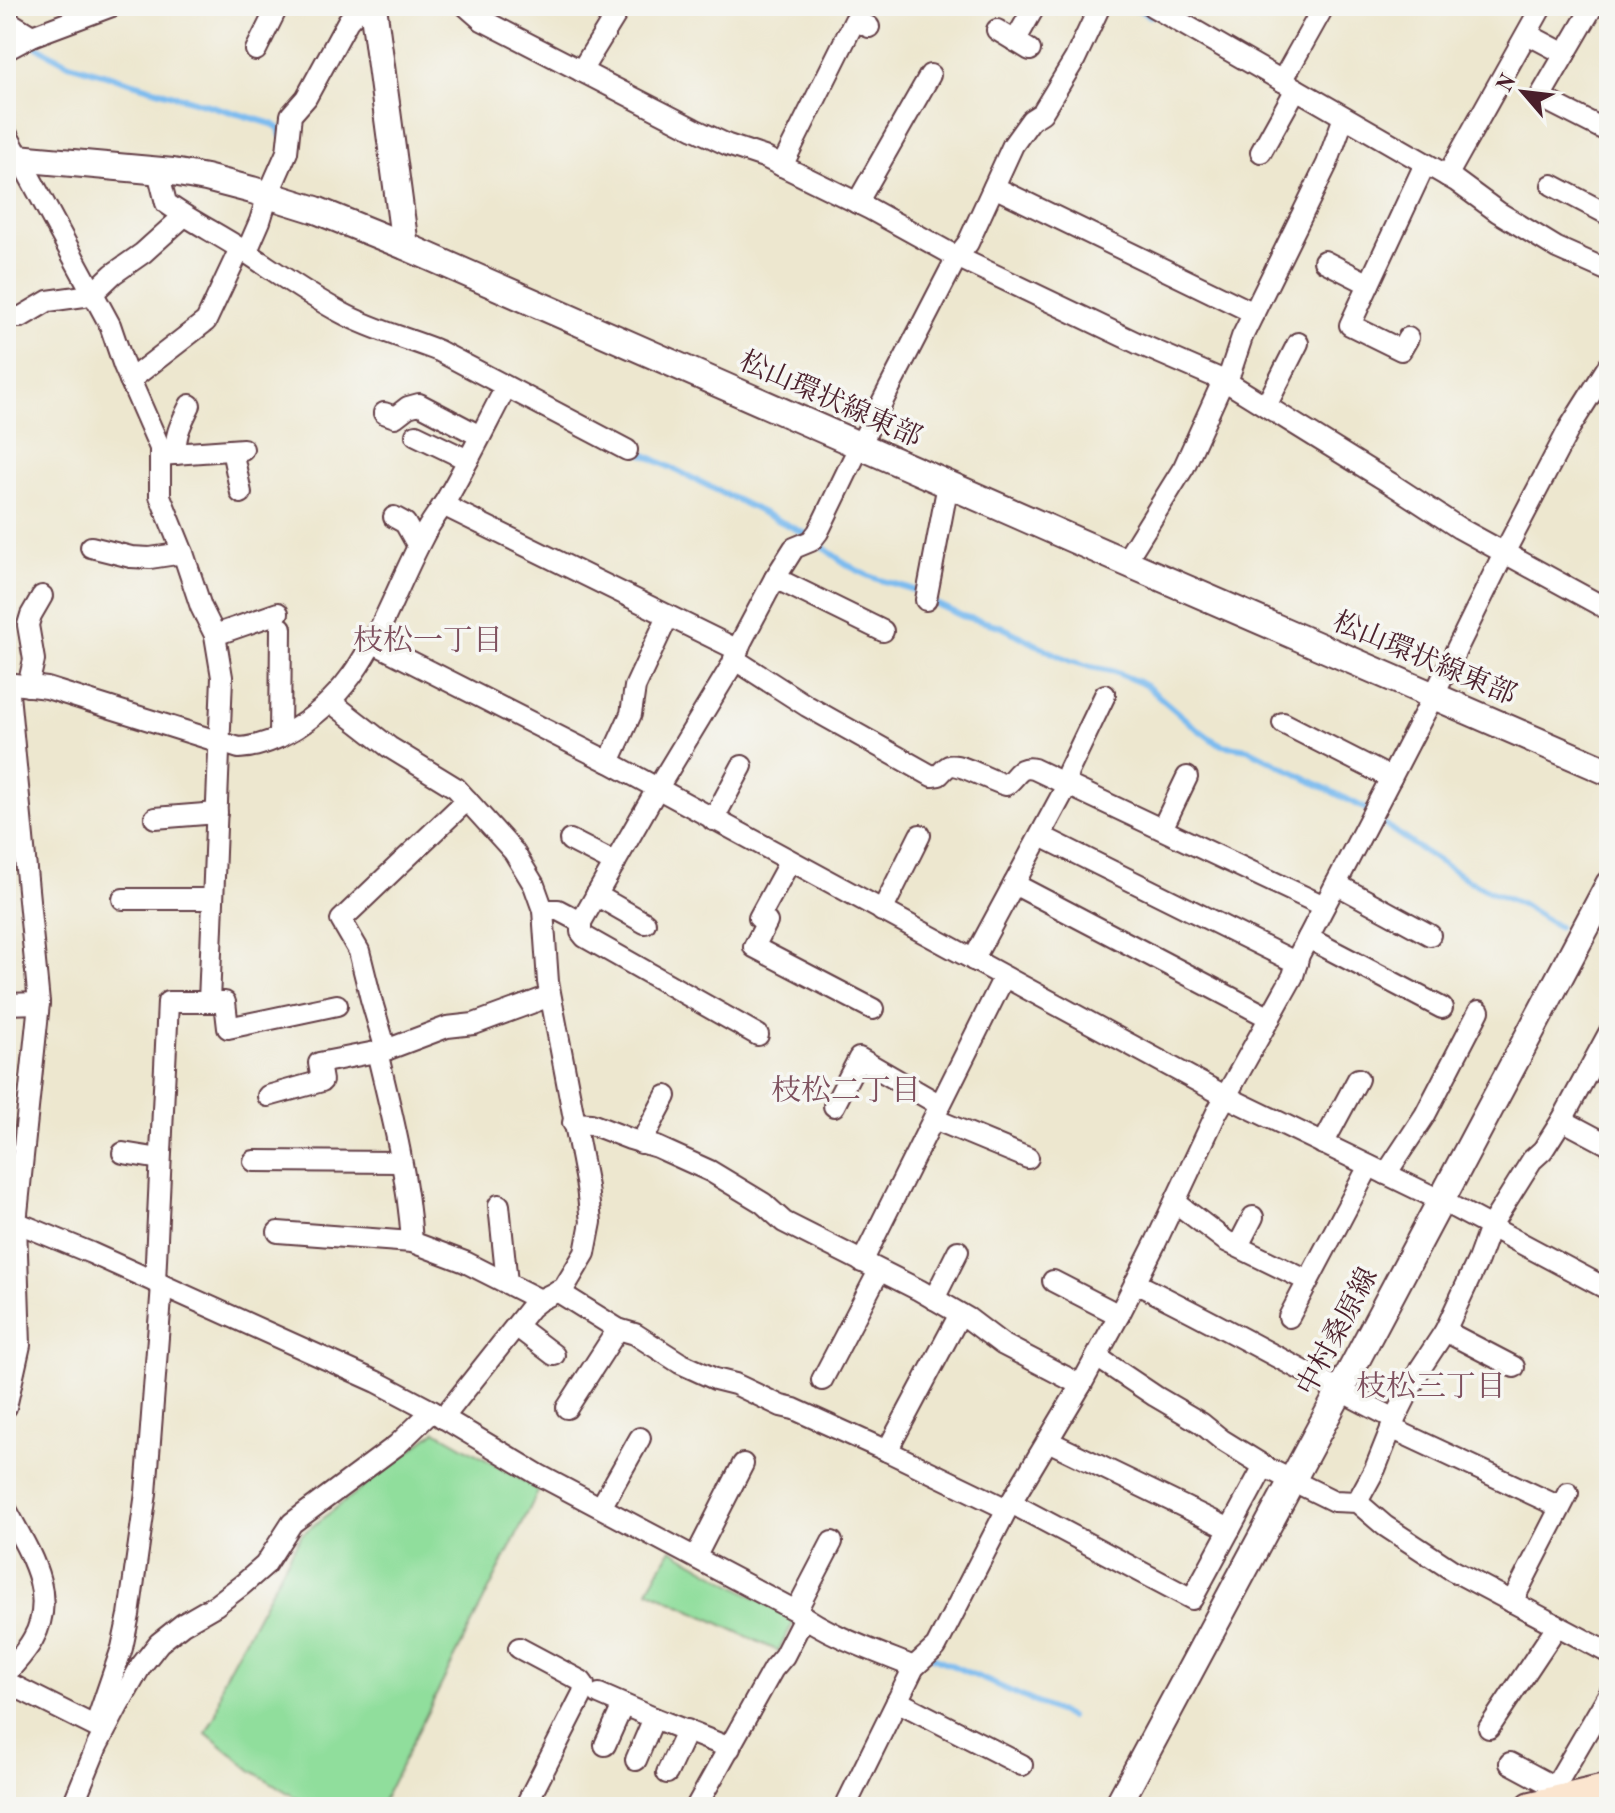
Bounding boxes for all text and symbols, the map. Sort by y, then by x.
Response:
north arrow [1483,52,1563,132]
text: N [1493,71,1521,96]
street label: 松山環状線東部 [735,345,926,453]
street label: 松山環状線東部 [1328,606,1521,711]
district label: 枝松一丁目 [353,625,503,657]
district label: 枝松二丁目 [771,1075,921,1107]
street label: 中村桑原線 [1291,1263,1384,1401]
district label: 枝松三丁目 [1356,1371,1506,1403]

